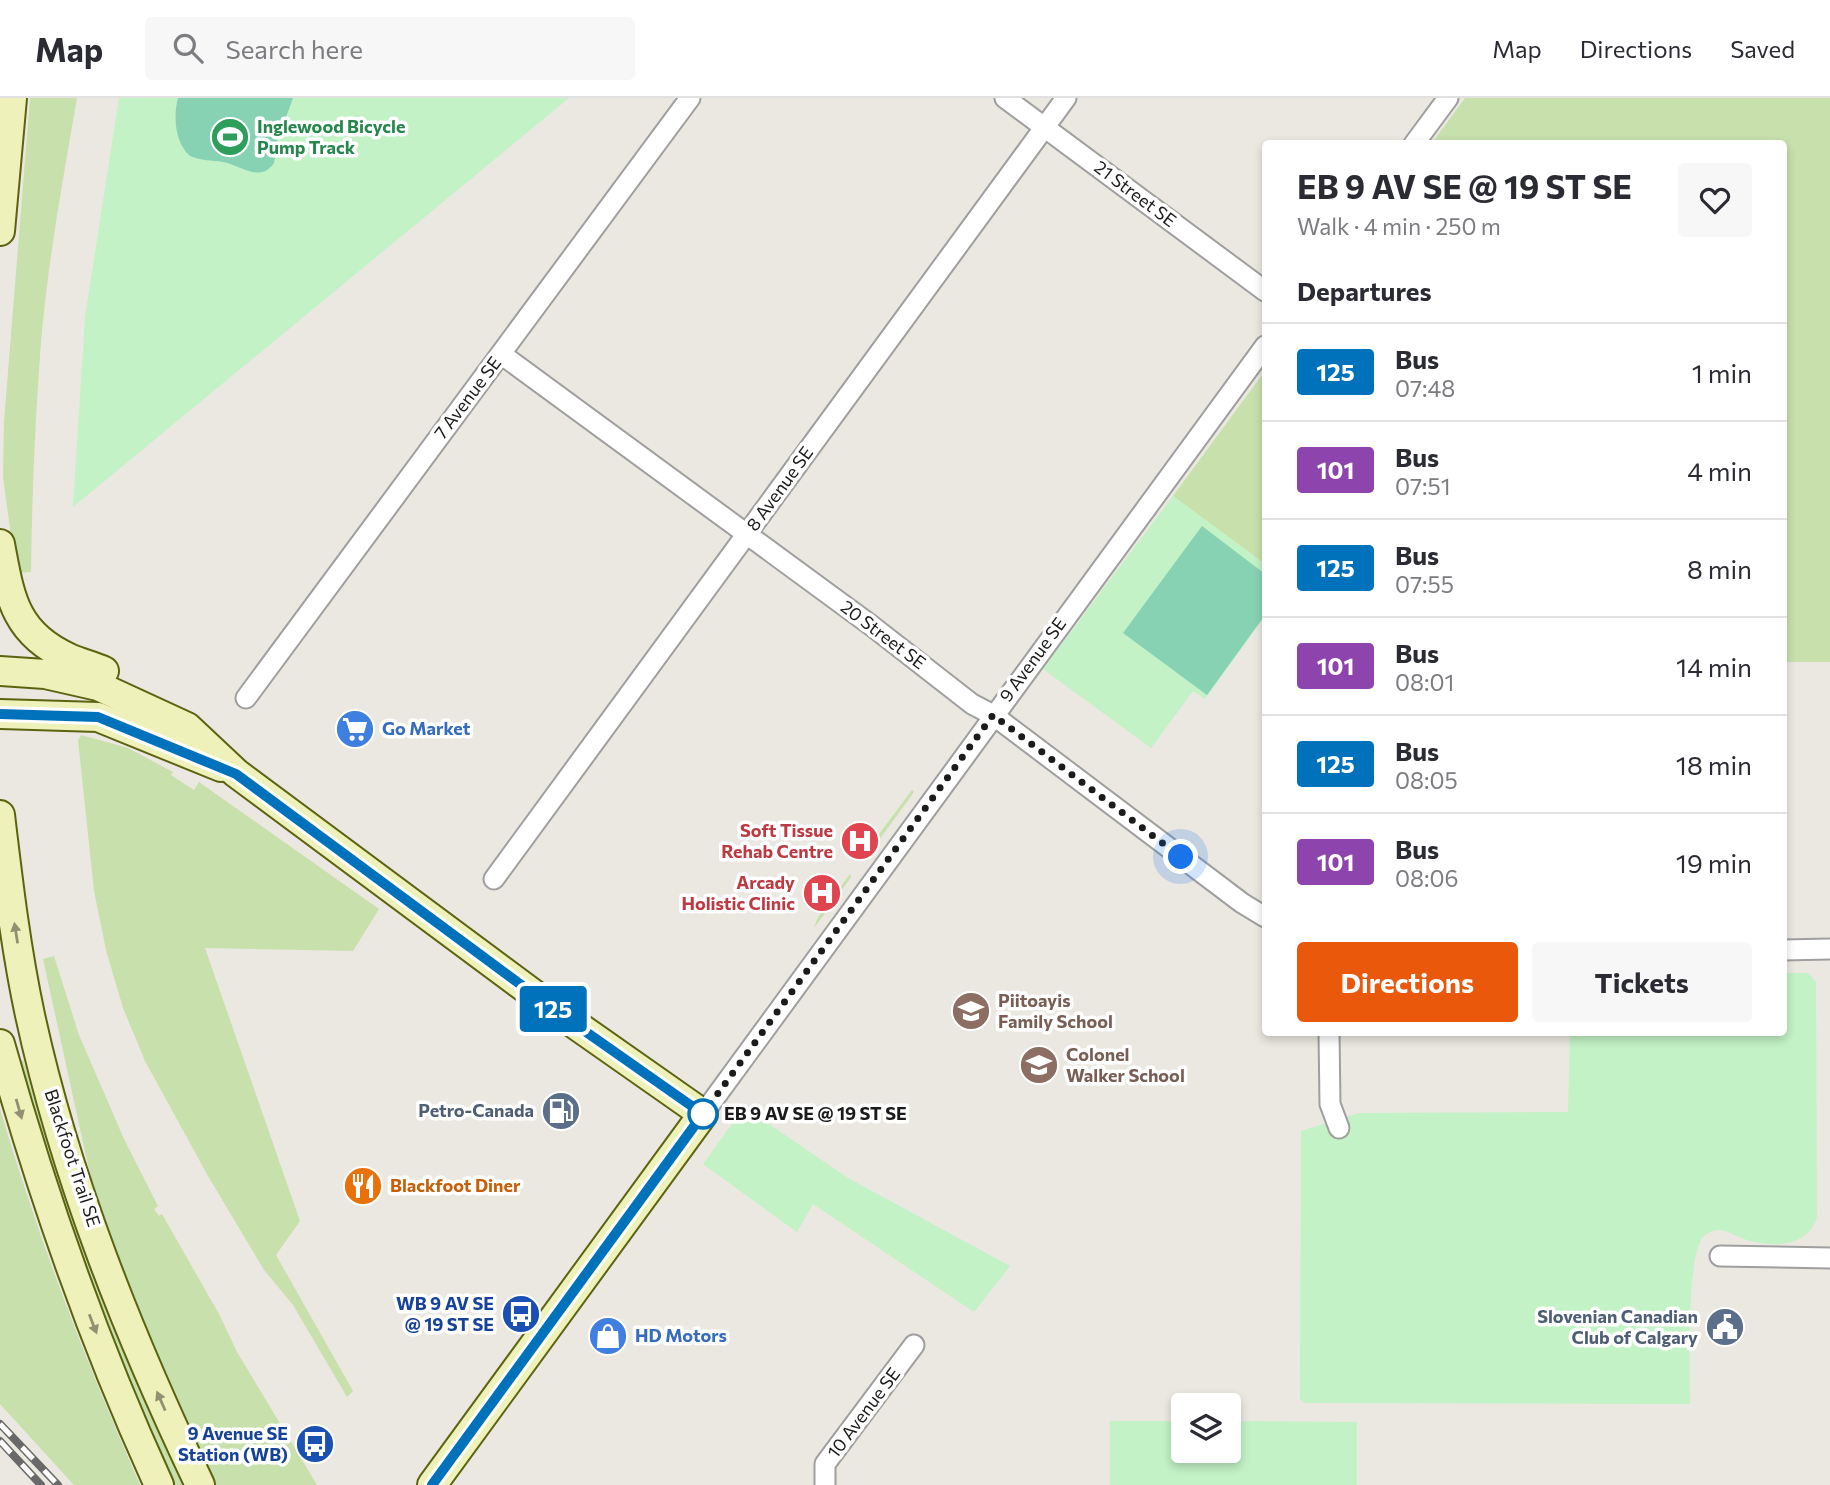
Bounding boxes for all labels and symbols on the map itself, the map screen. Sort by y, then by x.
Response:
place label: Inglewood Bicycle Pump Track [257,115,405,158]
sports icon: Inglewood Bicycle Pump Track [209,116,251,158]
street label: 21 Street SE [1090,155,1181,231]
street label: 7 Avenue SE [429,352,505,443]
street label: 8 Avenue SE [741,442,817,535]
street label: 20 Street SE [837,595,930,673]
street label: 9 Avenue SE [994,613,1070,706]
supermarket icon: Go Market [334,708,376,750]
place label: Go Market [382,717,471,739]
place label: Soft Tissue Rehab Centre [721,819,833,862]
hospital icon: Soft Tissue Rehab Centre [839,820,881,862]
your location [1163,839,1198,874]
place label: Arcady Holistic Clinic [681,871,795,914]
hospital icon: Arcady Holistic Clinic [801,872,843,914]
one-way arrow [10,922,21,944]
line badge: 125 [513,986,593,1032]
place label: Piitoayis Family School [998,989,1113,1032]
school or university icon: Piitoayis Family School [950,990,992,1032]
place label: Colonel Walker School [1066,1043,1185,1086]
school or university icon: Colonel Walker School [1018,1044,1060,1086]
street label: Blackfoot Trail SE [40,1086,106,1229]
fuel station icon: Petro-Canada [540,1090,582,1132]
one-way arrow [15,1099,25,1120]
place label: Petro-Canada [418,1099,534,1121]
marker: EB 9 AV SE @ 19 ST SE [688,1099,718,1129]
place label: EB 9 AV SE @ 19 ST SE [724,1102,907,1124]
restaurant icon: Blackfoot Diner [342,1165,384,1207]
place label: Blackfoot Diner [390,1174,521,1196]
place label: WB 9 AV SE @ 19 ST SE [396,1292,494,1335]
bus stop icon: WB 9 AV SE @ 19 ST SE [500,1293,542,1335]
place label: Slovenian Canadian Club of Calgary [1537,1305,1698,1348]
public building icon: Slovenian Canadian Club of Calgary [1704,1306,1746,1348]
one-way arrow [88,1314,99,1335]
shop icon: HD Motors [587,1315,629,1357]
place label: HD Motors [635,1324,727,1346]
street label: 10 Avenue SE [822,1363,904,1462]
one-way arrow [155,1391,167,1411]
place label: 9 Avenue SE Station (WB) [178,1422,288,1465]
bus stop icon: 9 Avenue SE Station (WB) [294,1423,336,1465]

